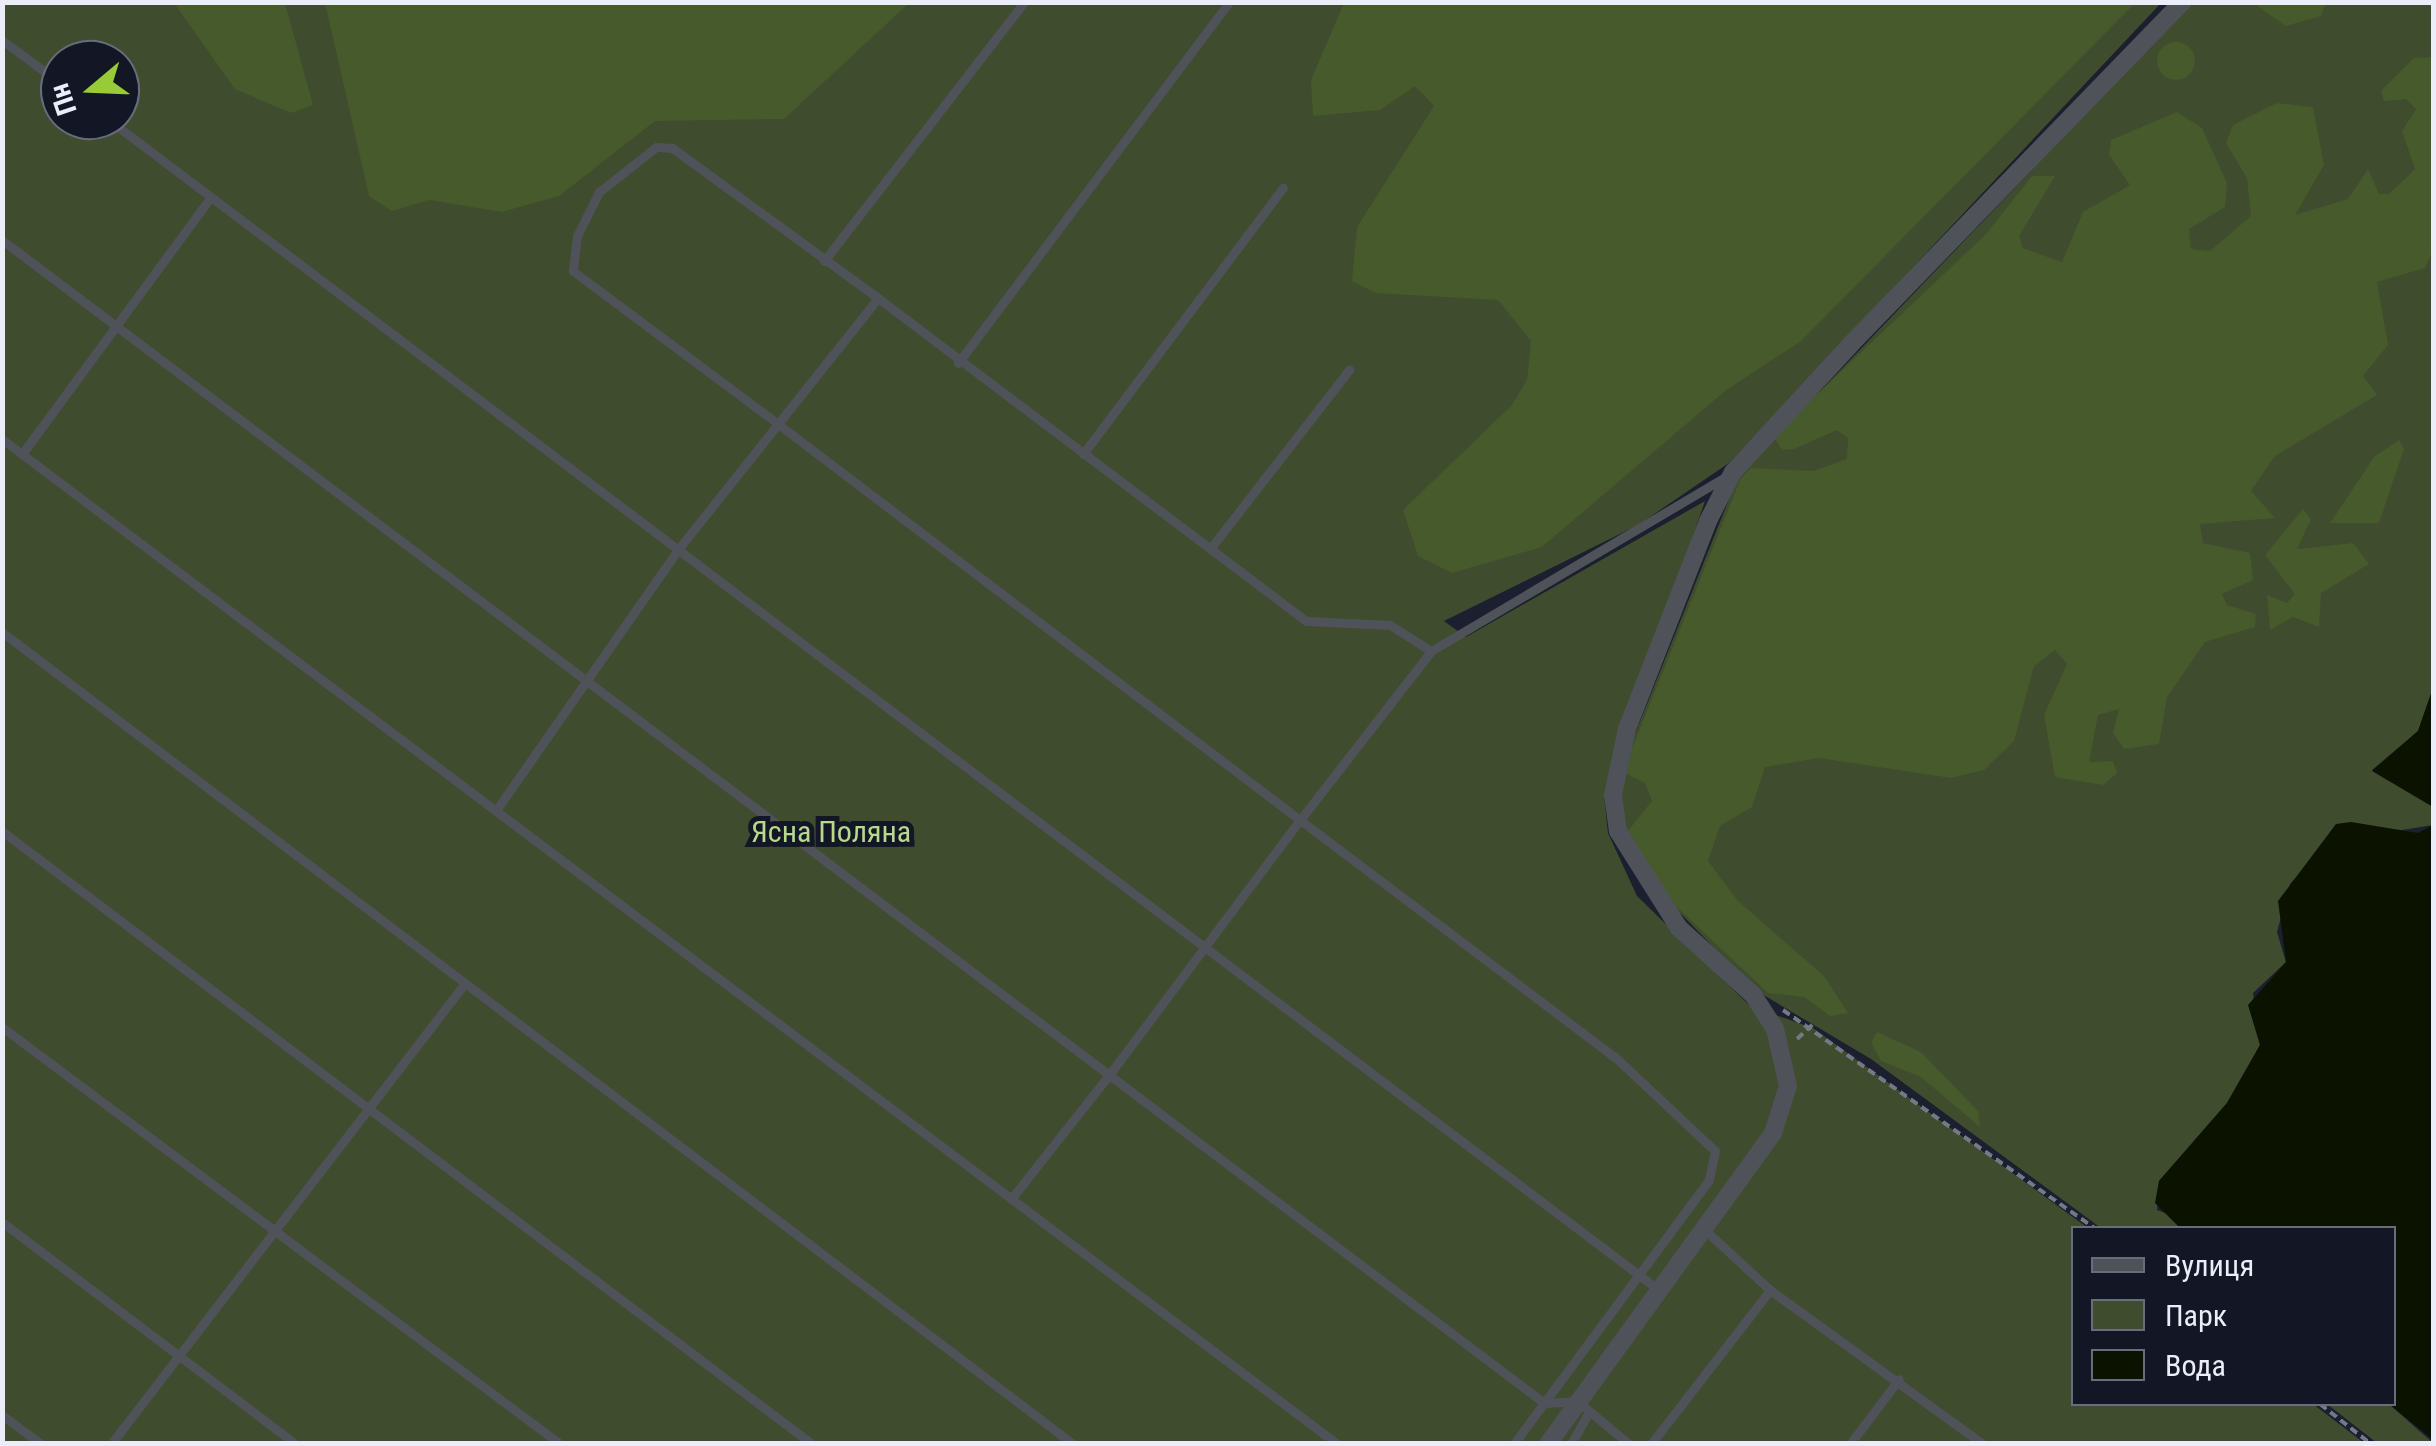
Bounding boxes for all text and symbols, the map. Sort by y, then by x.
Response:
north arrow [40,40,140,140]
text: Пн [42,79,84,119]
park label: Ясна Поляна [751,814,911,850]
legend [2071,1226,2396,1406]
text: Вулиця [2165,1248,2254,1283]
text: Парк [2165,1298,2227,1333]
text: Вода [2165,1348,2226,1383]

